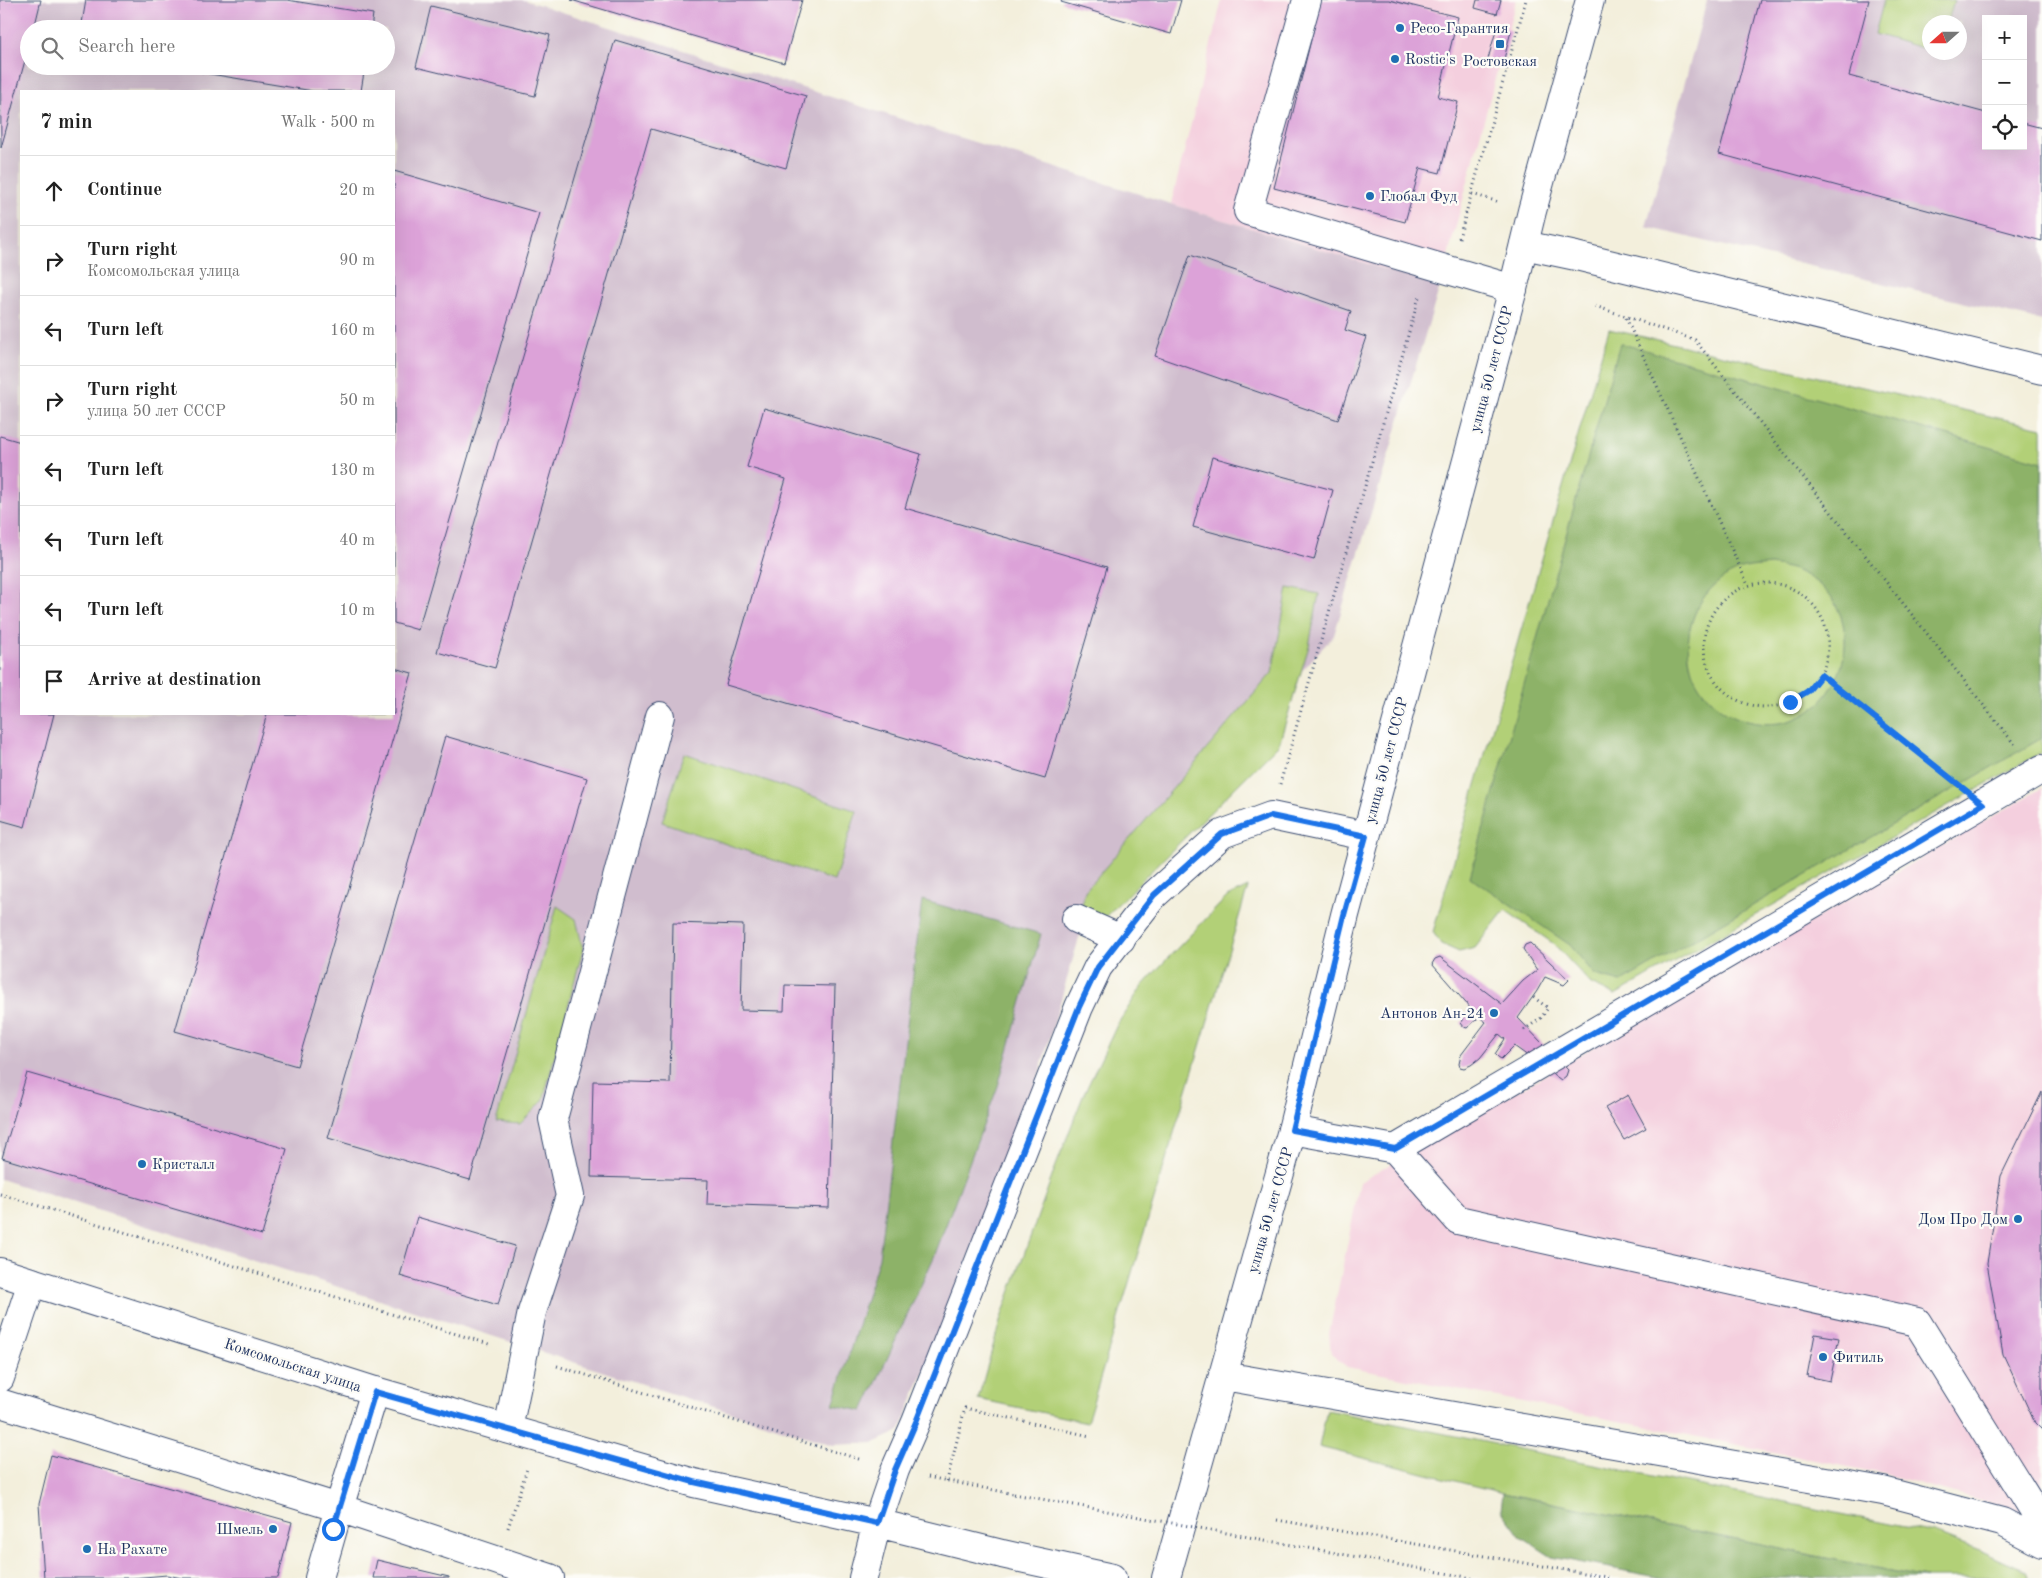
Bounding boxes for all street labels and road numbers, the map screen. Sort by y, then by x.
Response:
street label: улица 50 лет СССР [1468,305,1517,434]
street label: улица 50 лет СССР [1363,696,1412,825]
street label: улица 50 лет СССР [1246,1146,1297,1275]
street label: Комсомольская улица [222,1337,364,1396]

